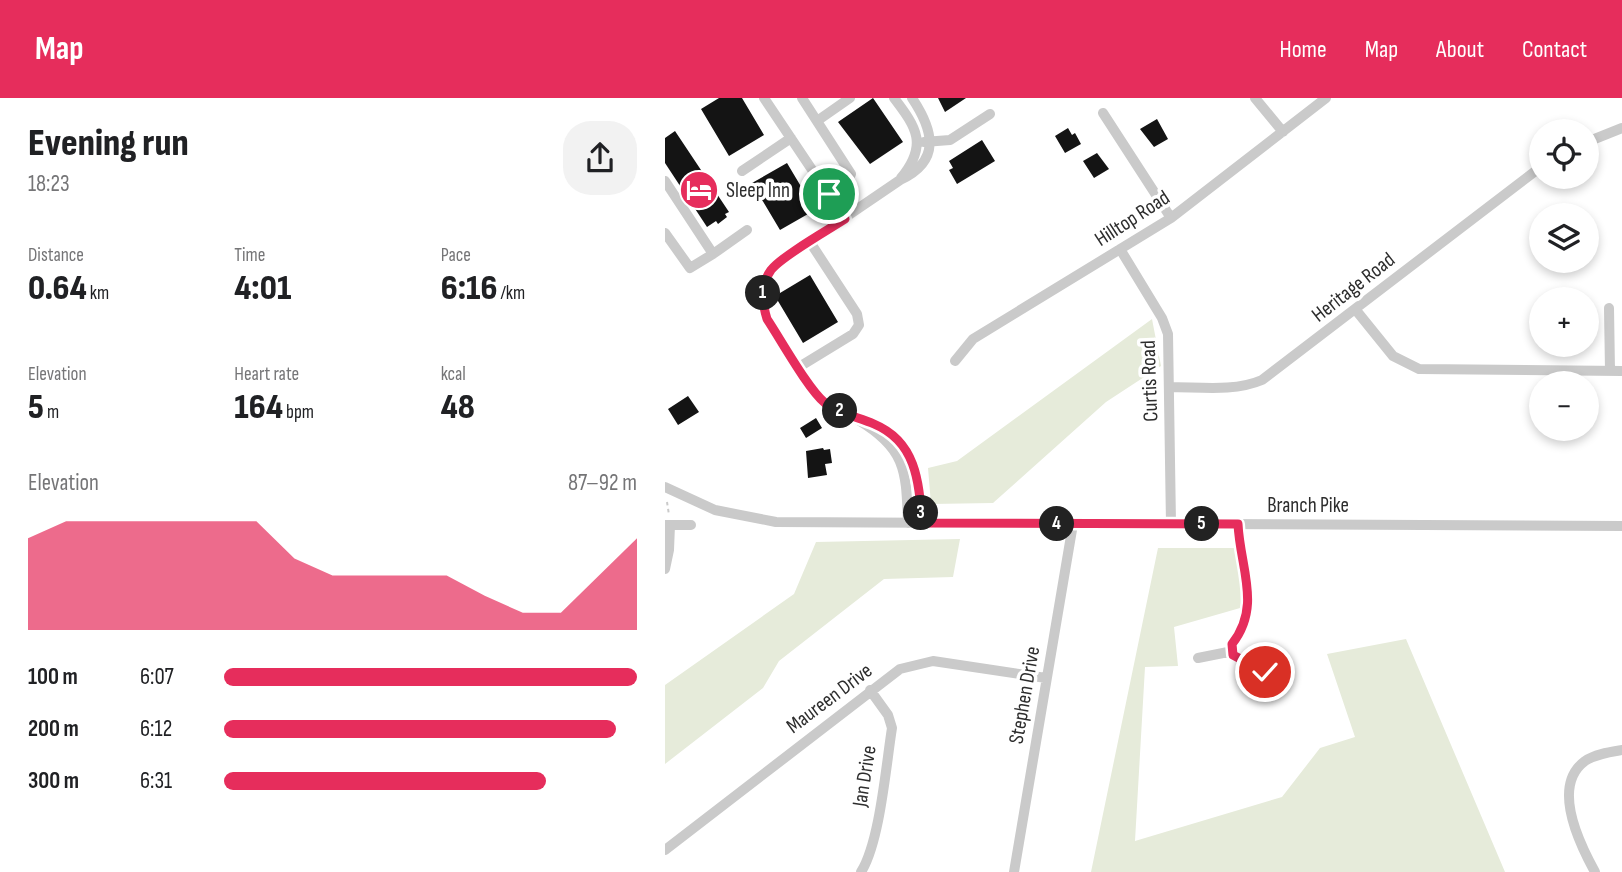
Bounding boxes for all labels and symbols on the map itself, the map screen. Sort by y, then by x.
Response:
pin [799,164,859,224]
hotel icon: Sleep Inn [678,169,720,211]
place label: Sleep Inn [726,178,790,203]
street label: Hilltop Road [1090,185,1174,252]
street label: Heritage Road [1307,247,1400,328]
pin: 1 [745,276,781,310]
street label: Curtis Road [1136,340,1163,422]
pin: 2 [823,394,857,428]
street label: Branch Pike [1267,493,1349,518]
pin: 3 [903,496,939,530]
pin: 4 [1039,506,1075,542]
pin: 5 [1185,506,1219,542]
pin [1235,642,1295,702]
street label: Stephen Drive [1004,644,1045,746]
street label: Maureen Drive [781,658,877,739]
street label: Jan Drive [847,744,882,809]

